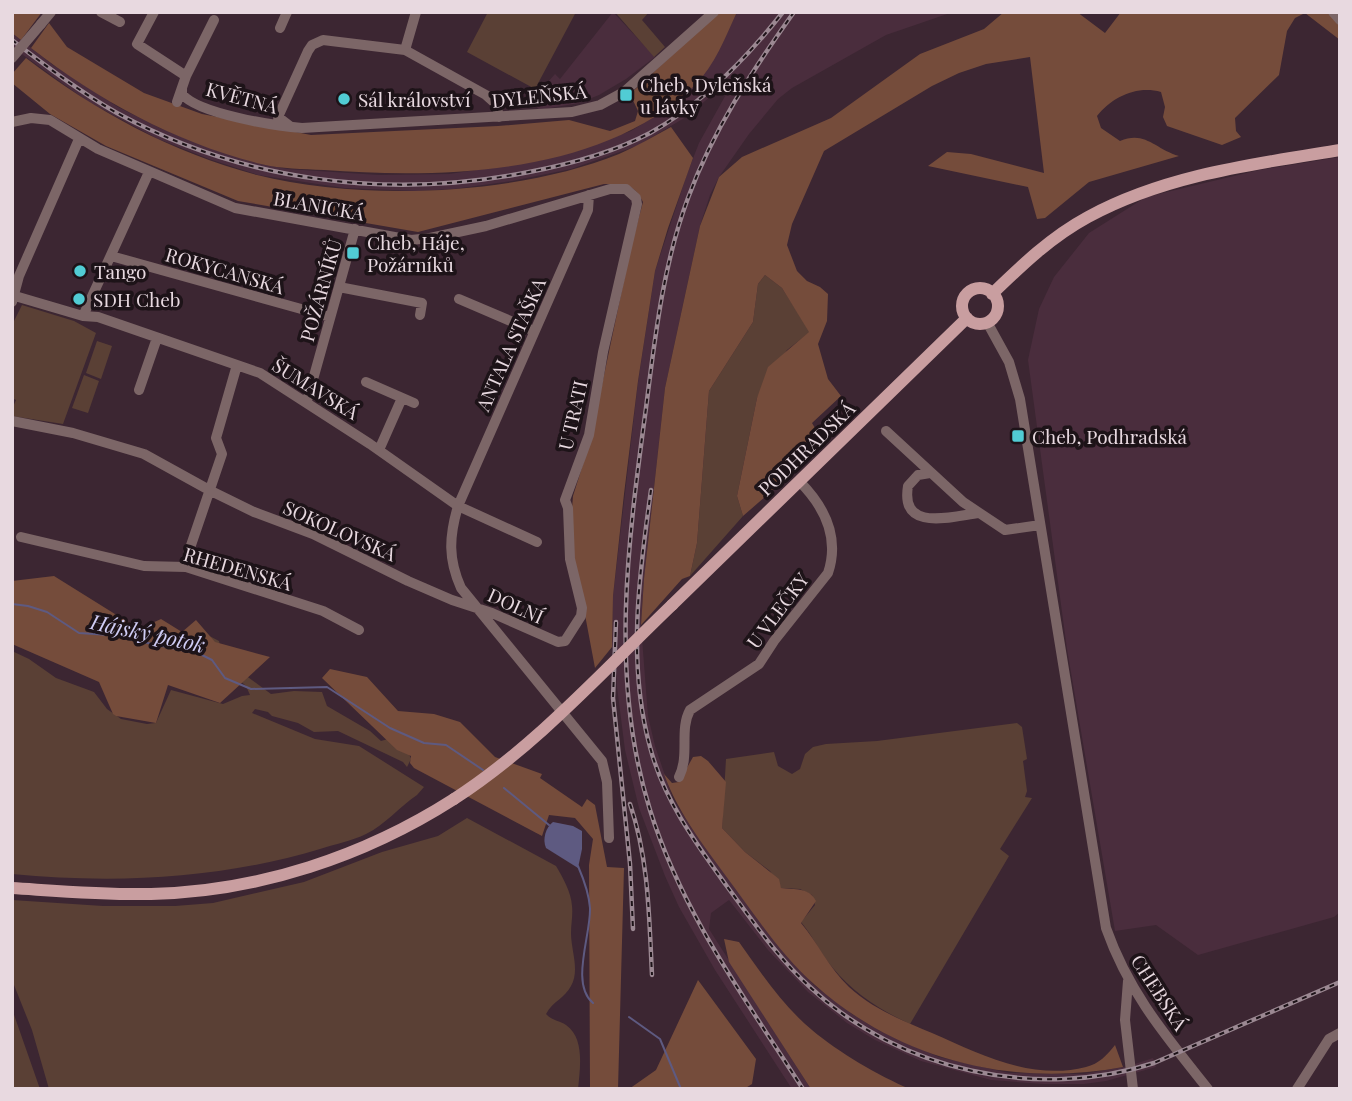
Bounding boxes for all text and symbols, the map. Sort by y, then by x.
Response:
place label: Cheb, Dyleňská u lávky [640,71,772,119]
street label: KVĚTNÁ [203,75,282,119]
street label: DYLEŇSKÁ [490,77,589,113]
place label: Sál království [358,86,471,112]
marker: Cheb, Dyleňská u lávky [618,87,634,103]
marker: Sál království [336,91,352,107]
street label: BLANICKÁ [272,184,367,226]
place label: Cheb, Háje, Požárníků [367,229,465,277]
street label: POŽÁRNÍKŮ [293,236,347,344]
street label: ROKYCANSKÁ [163,241,288,300]
marker: Cheb, Háje, Požárníků [345,245,361,261]
place label: Tango [94,258,146,284]
marker: Tango [72,263,88,279]
street label: ANTALA STAŠKA [469,272,551,416]
place label: SDH Cheb [93,286,181,312]
marker: SDH Cheb [71,291,87,307]
street label: ŠUMAVSKÁ [268,351,365,425]
street label: U TRATI [551,378,593,452]
street label: PODHRADSKÁ [752,394,861,501]
place label: Cheb, Podhradská [1032,423,1187,449]
marker: Cheb, Podhradská [1010,428,1026,444]
street label: SOKOLOVSKÁ [279,493,402,567]
street label: RHEDENSKÁ [181,540,296,596]
street label: U VLEČKY [740,566,814,653]
street label: DOLNÍ [484,581,549,629]
water label: Hájský potok [87,606,208,658]
street label: CHEBSKÁ [1126,949,1195,1036]

